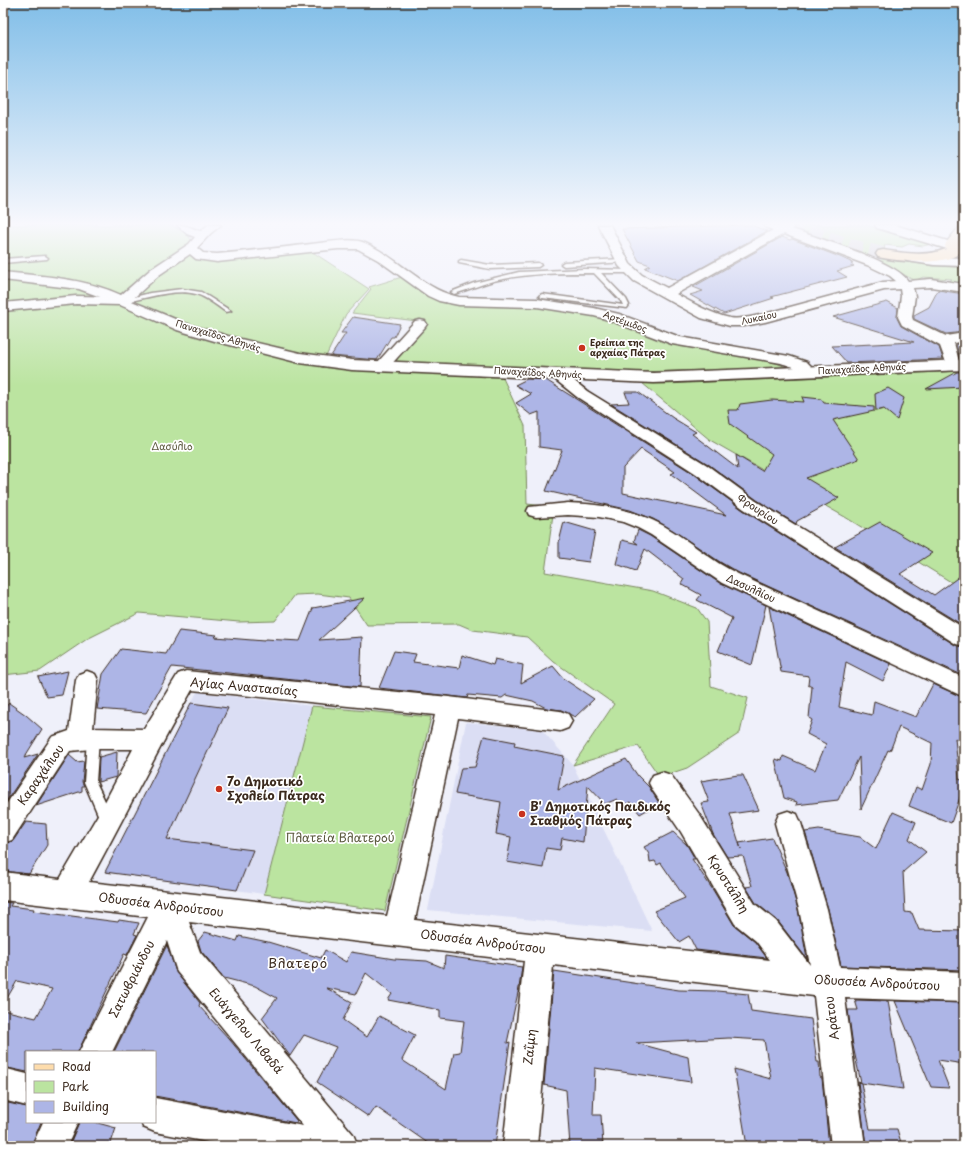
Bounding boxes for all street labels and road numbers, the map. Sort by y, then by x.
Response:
street label: Λυκαίου [740,306,778,328]
street label: Αρτέμιδος [601,307,650,336]
street label: Παναχαΐδος Αθηνάς [174,315,263,355]
street label: Παναχαΐδος Αθηνάς [817,359,907,377]
street label: Παναχαΐδος Αθηνάς [494,363,583,381]
street label: Φρουρίου [735,490,782,528]
street label: Δασυλλίου [724,570,778,606]
street label: Αγίας Αναστασίας [190,672,299,700]
street label: Καραχάλιου [13,740,68,808]
street label: Κρυστάλλη [704,851,754,916]
street label: Οδυσσέα Ανδρούτσου [97,887,225,921]
street label: Οδυσσέα Ανδρούτσου [419,924,547,958]
street label: Σατωβριάνδου [104,937,158,1020]
street label: Οδυσσέα Ανδρούτσου [814,970,941,994]
street label: Ευάγγελου Λιβαδά [205,983,288,1077]
street label: Αράτου [819,995,843,1041]
street label: Ζαΐμη [518,1028,540,1066]

